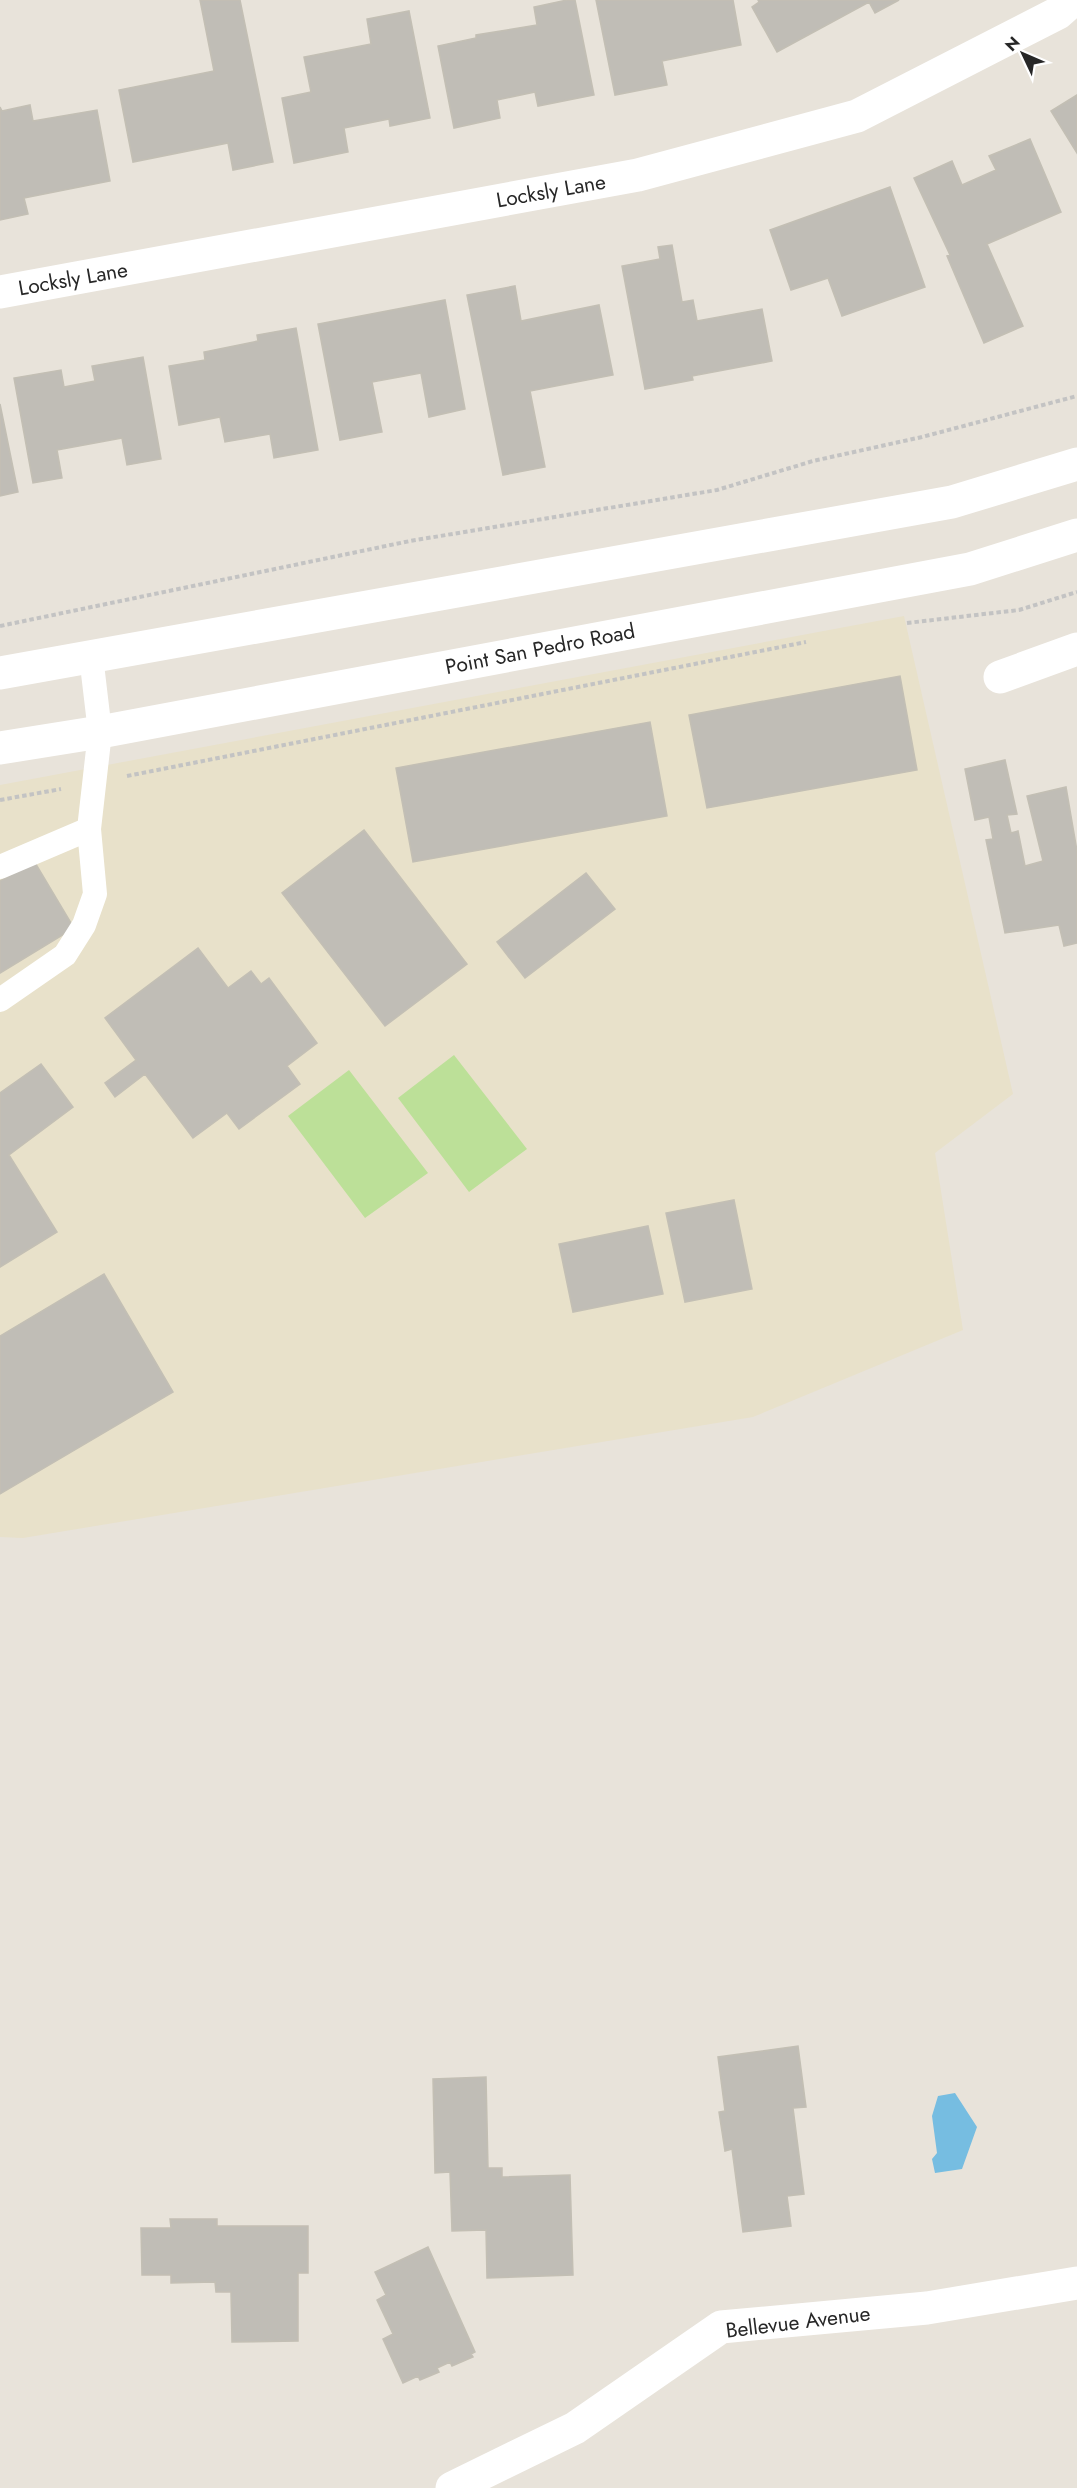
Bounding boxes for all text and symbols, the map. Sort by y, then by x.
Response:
north arrow [993,24,1053,84]
text: N [1000,31,1025,56]
street label: Locksly Lane [494,167,608,215]
street label: Locksly Lane [16,255,130,303]
street label: Point San Pedro Road [443,616,637,682]
street label: Bellevue Avenue [724,2298,872,2346]

